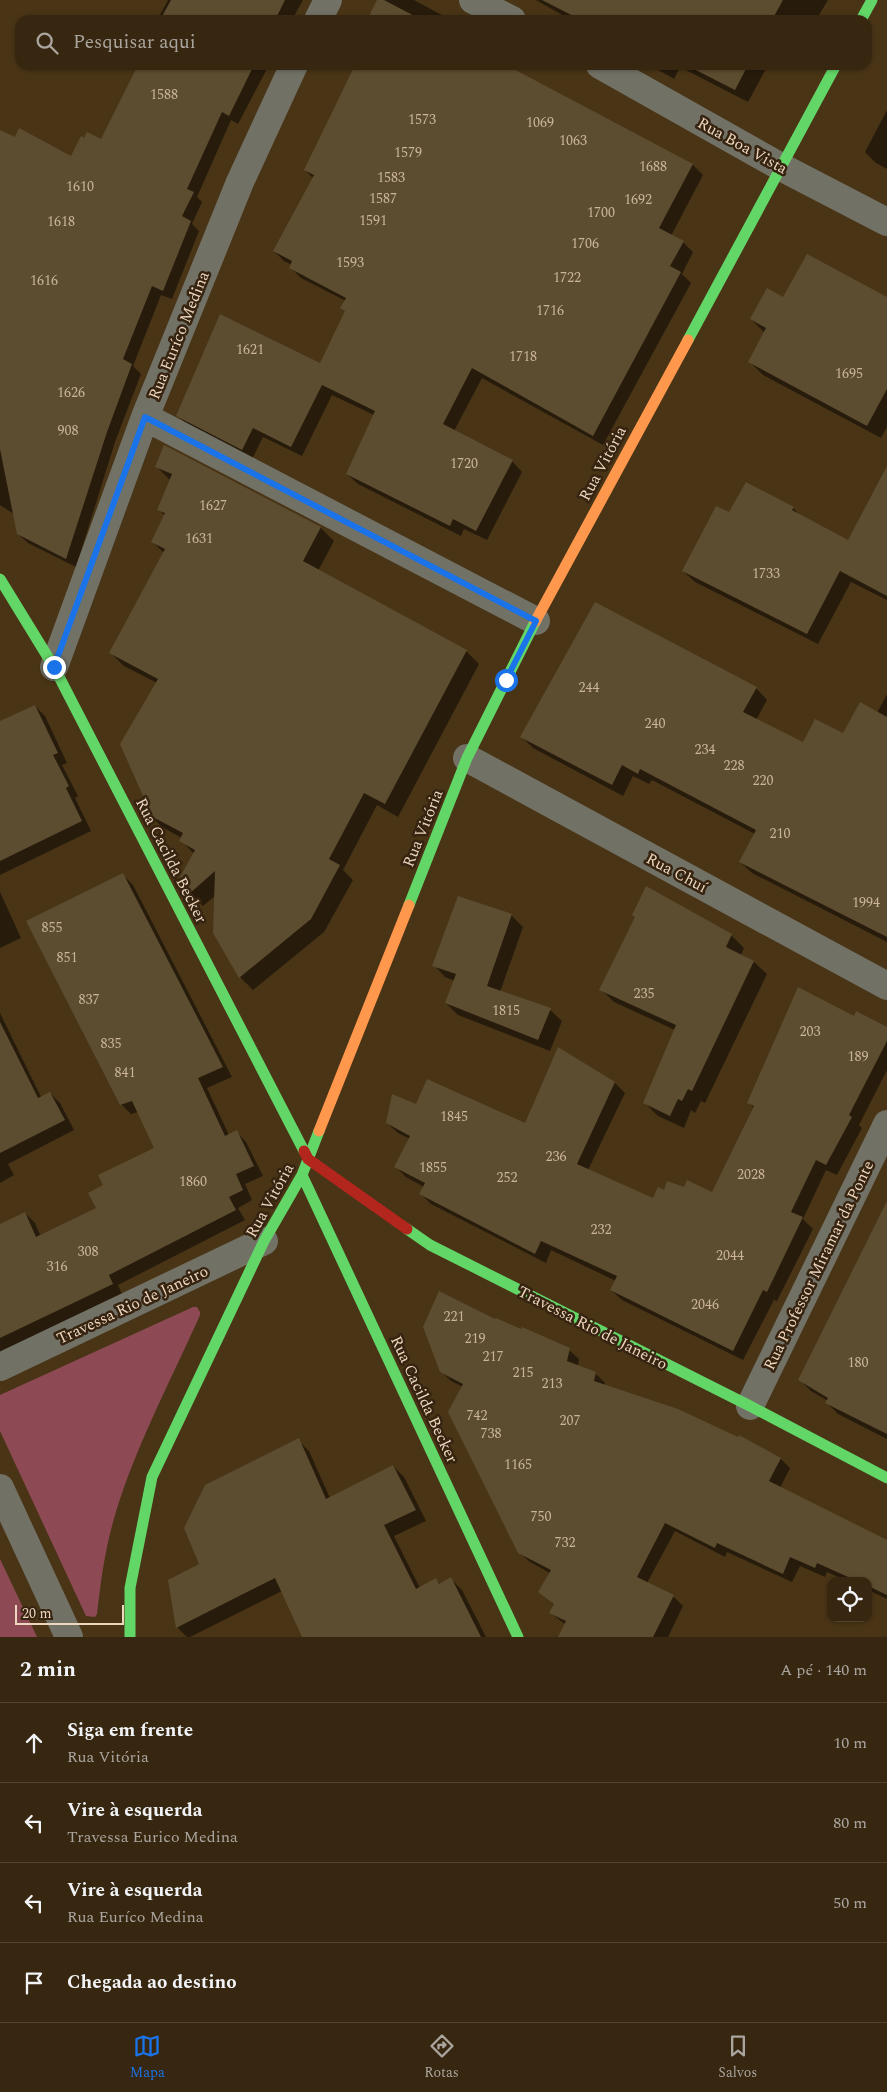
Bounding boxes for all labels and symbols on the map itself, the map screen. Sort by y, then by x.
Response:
house number: 1588 [150,84,178,105]
house number: 1573 [408,109,436,130]
street label: Rua Boa Vista [693,111,792,181]
house number: 1069 [526,112,554,133]
house number: 1063 [559,130,587,151]
house number: 1579 [394,142,422,163]
house number: 1688 [639,156,667,177]
house number: 1583 [377,167,405,188]
house number: 1610 [66,176,94,197]
house number: 1587 [369,188,397,209]
house number: 1692 [624,189,652,210]
house number: 1700 [587,202,615,223]
house number: 1591 [359,210,387,231]
house number: 1618 [47,211,75,232]
house number: 1706 [571,233,599,254]
house number: 1593 [336,252,364,273]
street label: Rua Euríco Medina [142,267,216,403]
house number: 1722 [553,267,581,288]
house number: 1616 [30,270,58,291]
house number: 1716 [536,300,564,321]
house number: 1621 [236,339,264,360]
house number: 1718 [509,346,537,367]
house number: 1695 [835,363,863,384]
house number: 1626 [57,382,85,403]
house number: 908 [58,420,79,441]
street label: Rua Vitória [573,422,633,505]
house number: 1720 [450,453,478,474]
house number: 1627 [199,495,227,516]
house number: 1631 [185,528,213,549]
house number: 1733 [752,563,780,584]
route end [43,656,66,679]
route start [495,669,518,692]
house number: 244 [579,677,600,698]
house number: 240 [645,713,666,734]
house number: 234 [695,739,716,760]
house number: 228 [724,755,745,776]
house number: 220 [753,770,774,791]
street label: Rua Vitória [396,786,449,871]
street label: Rua Cacilda Becker [129,794,213,927]
house number: 210 [770,823,791,844]
street label: Rua Chuí [642,847,712,900]
house number: 1994 [852,892,880,913]
house number: 855 [42,917,63,938]
house number: 851 [57,947,78,968]
house number: 235 [634,983,655,1004]
house number: 837 [79,989,100,1010]
house number: 1815 [492,1000,520,1021]
house number: 203 [800,1021,821,1042]
house number: 835 [101,1033,122,1054]
house number: 189 [848,1046,869,1067]
house number: 841 [115,1062,136,1083]
house number: 1845 [440,1106,468,1127]
house number: 236 [546,1146,567,1167]
street label: Rua Professor Miramar da Ponte [758,1156,880,1374]
house number: 1855 [419,1157,447,1178]
street label: Rua Vitória [240,1159,300,1242]
house number: 2028 [737,1164,765,1185]
house number: 252 [497,1167,518,1188]
house number: 1860 [179,1171,207,1192]
house number: 232 [591,1219,612,1240]
house number: 308 [78,1241,99,1262]
house number: 2044 [716,1245,744,1266]
house number: 316 [47,1256,68,1277]
street label: Travessa Rio de Janeiro [53,1259,212,1351]
street label: Travessa Rio de Janeiro [514,1280,672,1376]
house number: 2046 [691,1294,719,1315]
house number: 221 [444,1306,465,1327]
house number: 219 [465,1328,486,1349]
street label: Rua Cacilda Becker [384,1332,464,1467]
house number: 217 [483,1346,504,1367]
house number: 180 [848,1352,869,1373]
house number: 215 [513,1362,534,1383]
house number: 213 [542,1373,563,1394]
house number: 742 [467,1405,488,1426]
house number: 207 [560,1410,581,1431]
house number: 738 [481,1423,502,1444]
house number: 1165 [504,1454,532,1475]
house number: 750 [531,1506,552,1527]
house number: 732 [555,1532,576,1553]
scale bar [15,1602,124,1625]

